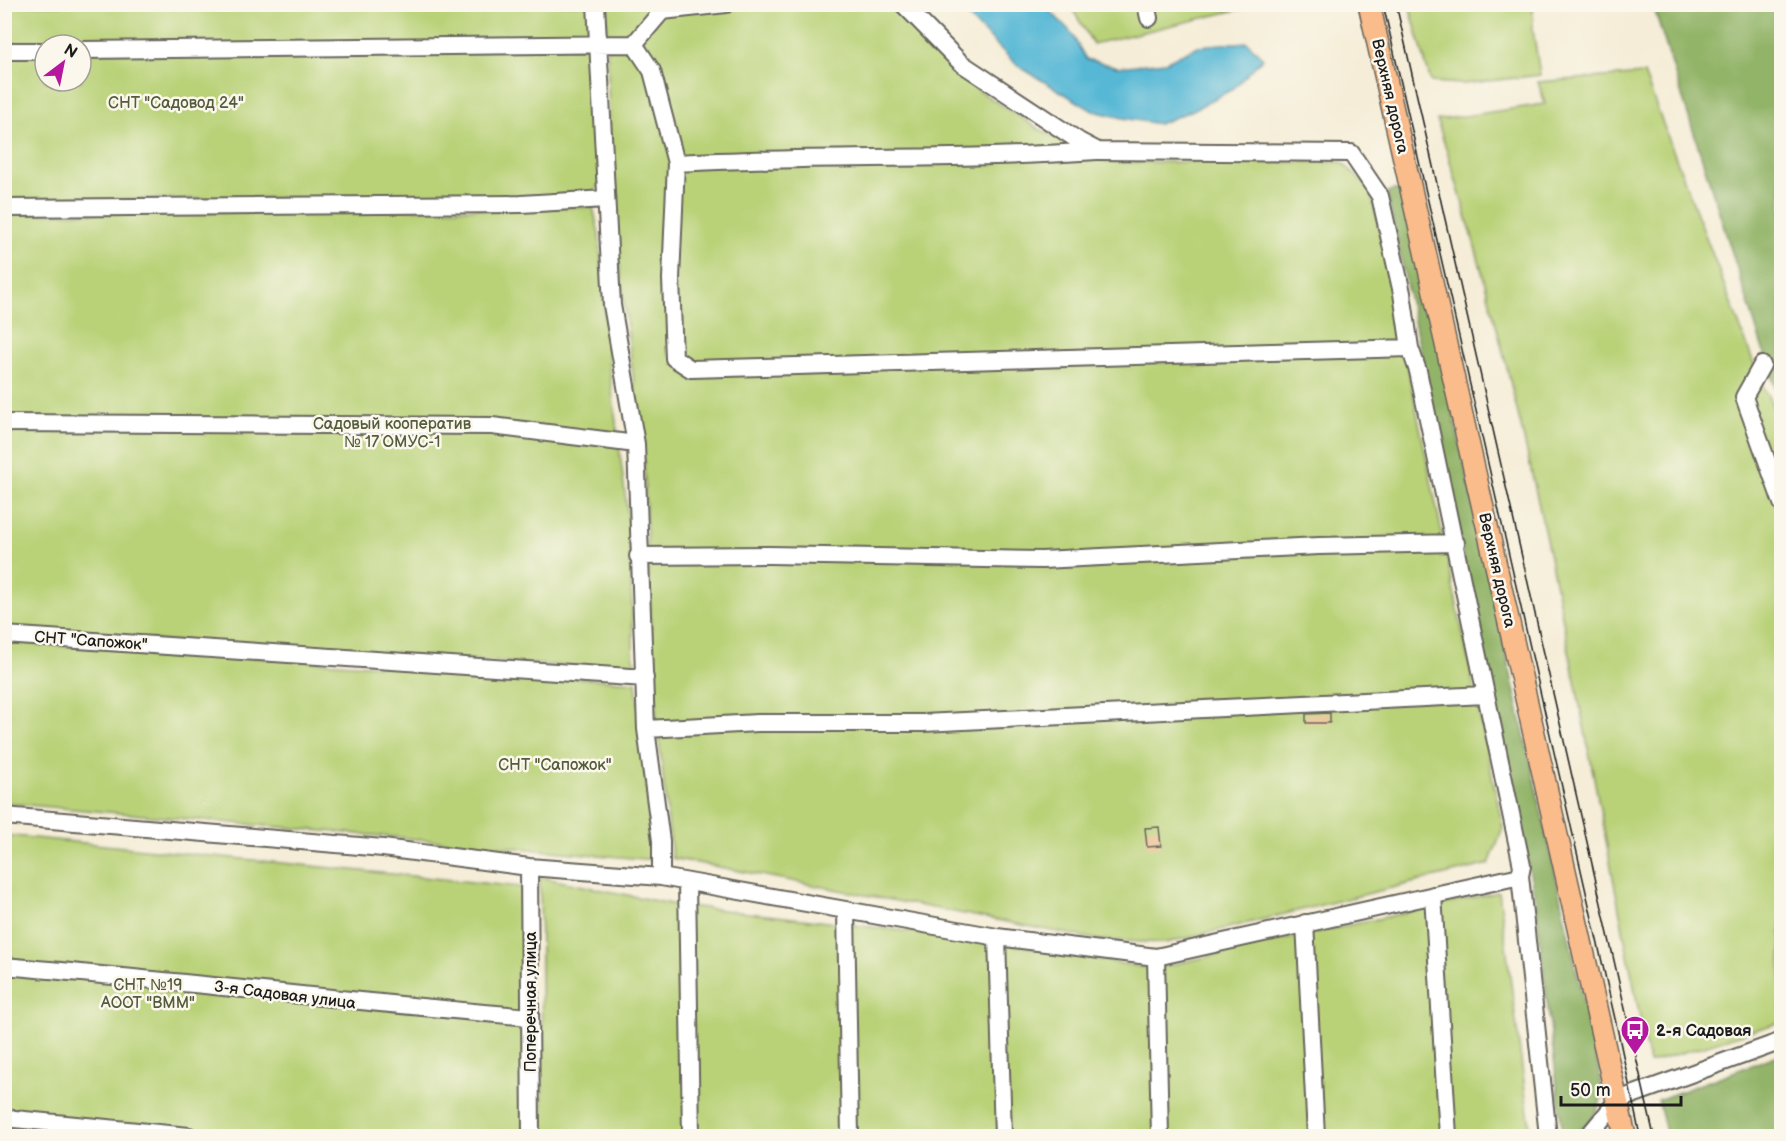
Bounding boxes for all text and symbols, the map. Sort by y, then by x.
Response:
north arrow [33,33,93,93]
street label: Верхняя дорога [1367,37,1412,156]
text: N [60,40,80,63]
park label: СНТ "Садовод 24" [108,94,244,113]
park label: Садовый кооператив № 17 ОМУС-1 [313,415,472,452]
street label: Верхняя дорога [1474,511,1519,630]
street label: СНТ "Сапожок" [34,628,148,655]
park label: СНТ "Сапожок" [498,756,612,775]
street label: Поперечная улица [522,931,541,1072]
park label: СНТ №19 АООТ "ВММ" [100,976,195,1013]
street label: 3-я Садовая улица [213,977,357,1014]
bus stop icon: 2-я Садовая [1619,1014,1651,1056]
place label: 2-я Садовая [1656,1022,1751,1041]
scale bar [1561,1069,1681,1107]
text: 50 m [1570,1080,1611,1101]

